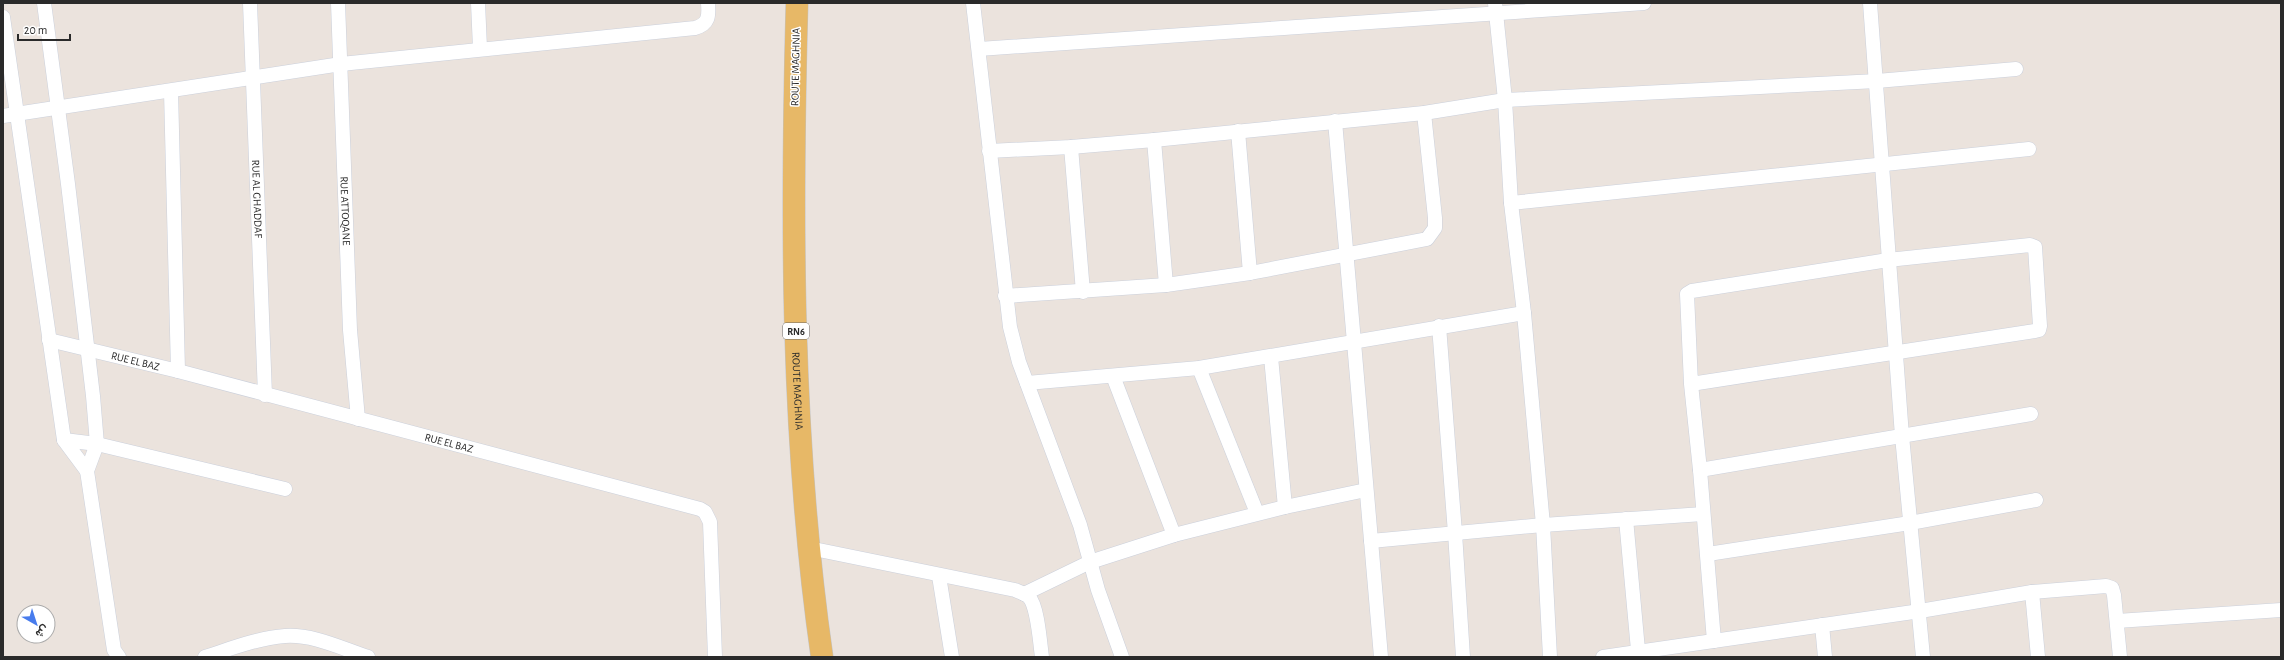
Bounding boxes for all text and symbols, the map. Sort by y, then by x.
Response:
scale bar [18,16,70,42]
text: 20 m [24,24,47,36]
street label: ROUTE MAGHNIA [789,27,802,106]
street label: RUE AL GHADDAF [250,159,264,238]
street label: RUE ATTOQANE [338,176,352,246]
road number: RN6 [783,323,809,339]
street label: RUE EL BAZ [110,350,161,372]
street label: ROUTE MAGHNIA [790,352,805,431]
street label: RUE EL BAZ [423,431,475,455]
north arrow [16,604,56,644]
text: ش [33,622,51,640]

